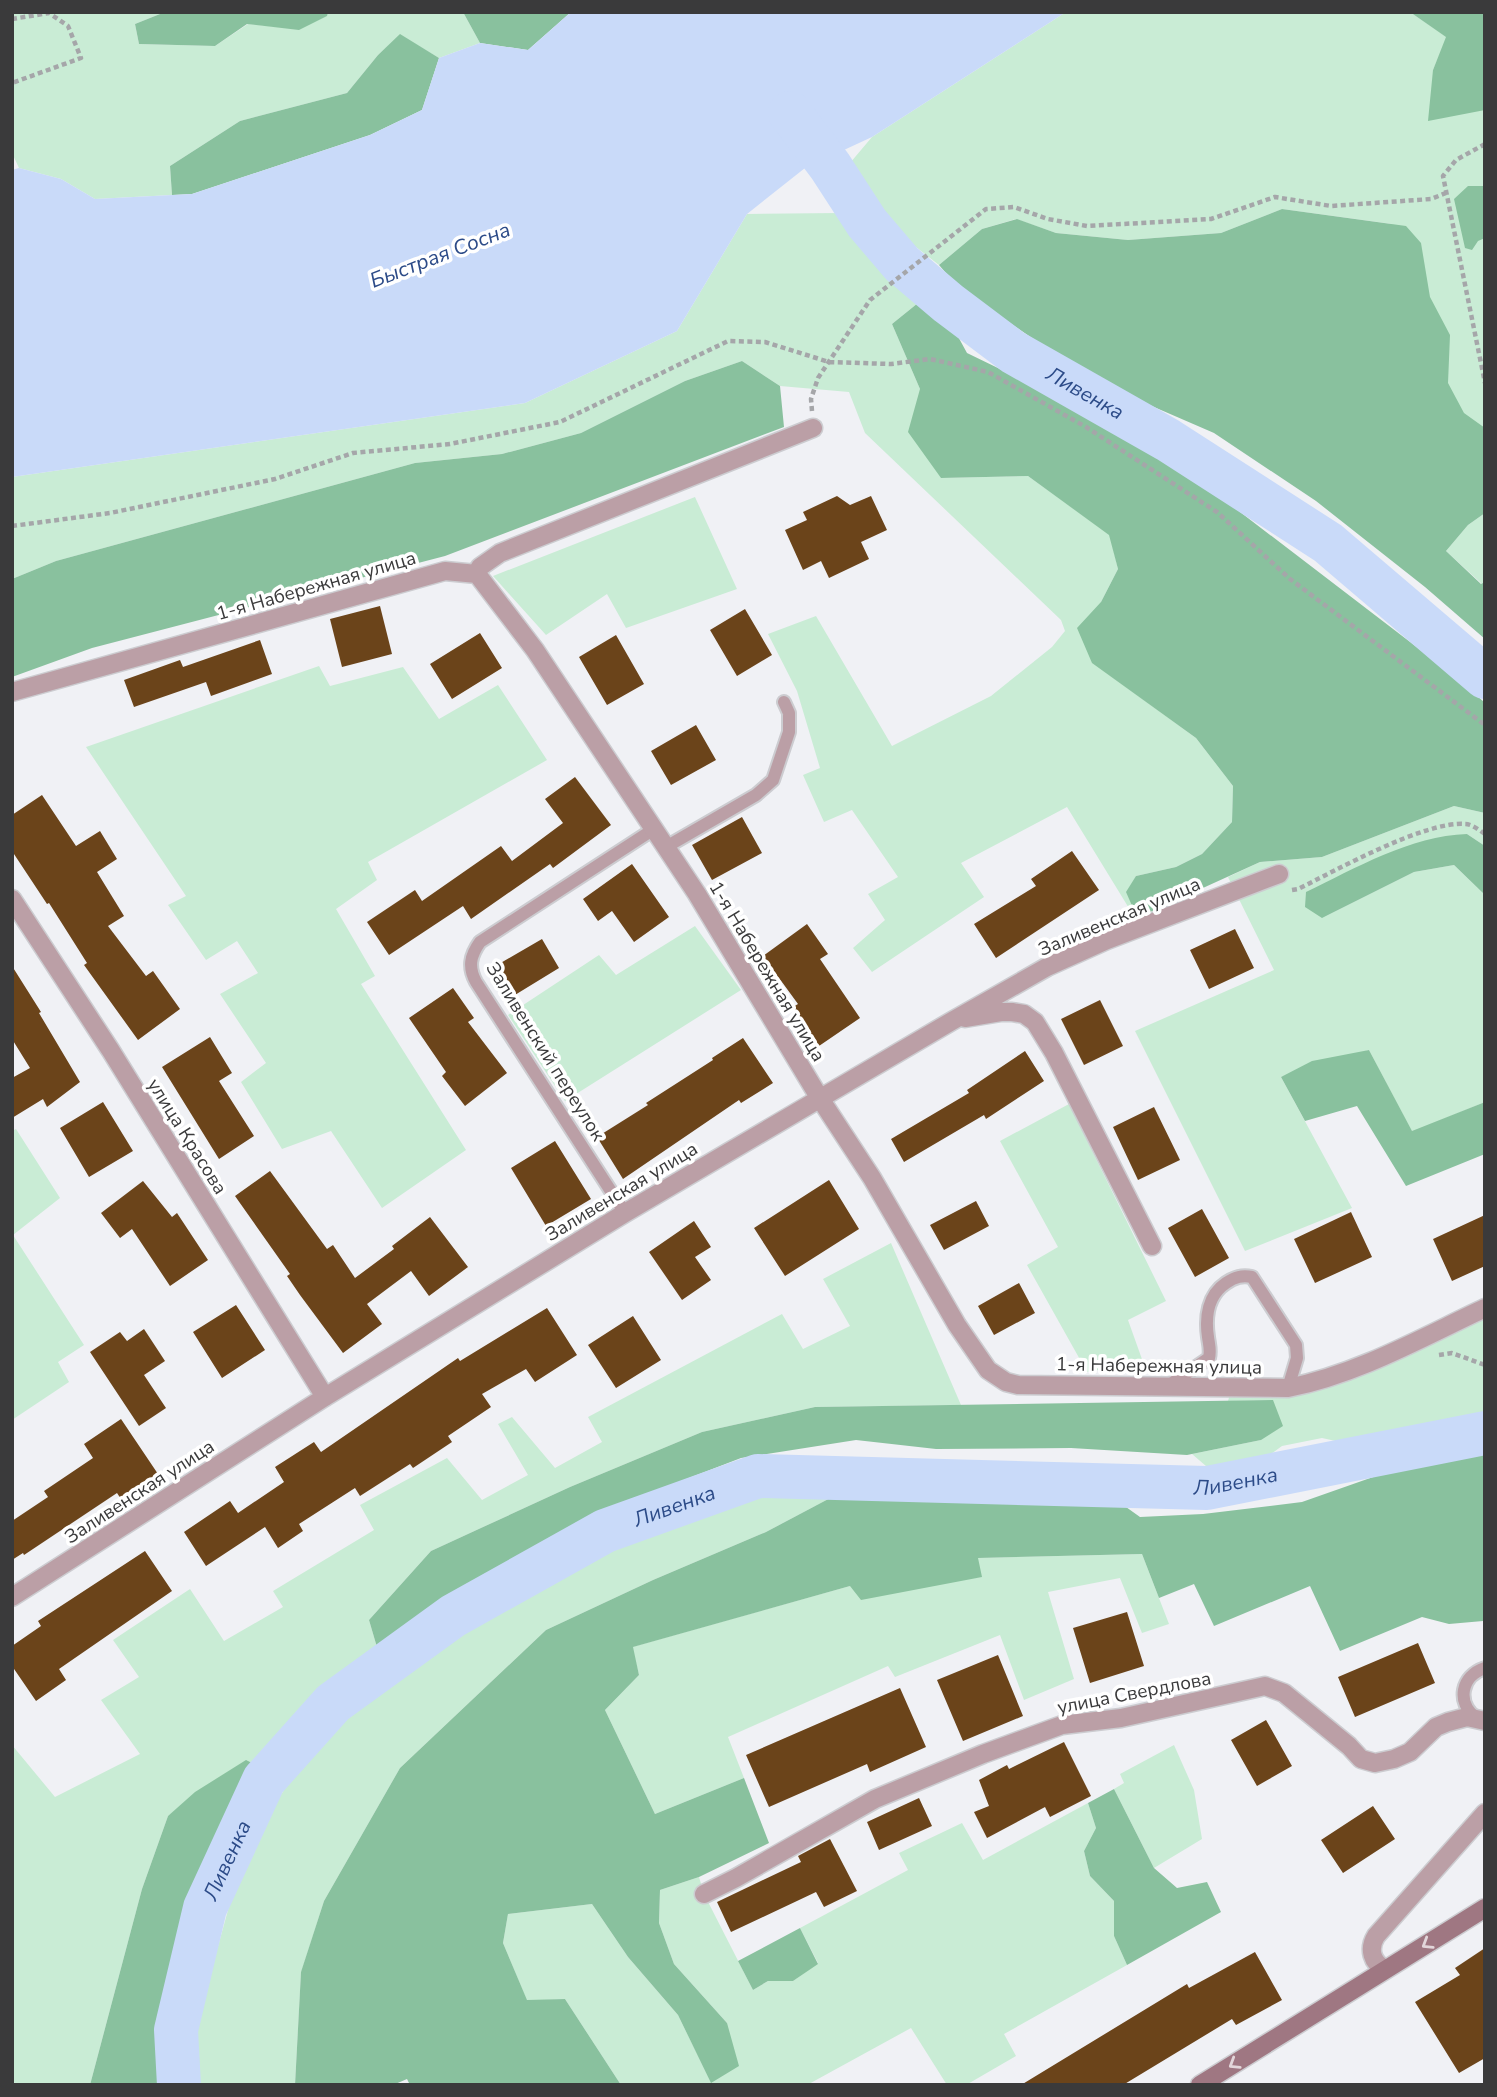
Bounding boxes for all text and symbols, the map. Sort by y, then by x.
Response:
water label: Быстрая Сосна [366,215,514,295]
water label: Ливенка [1040,359,1129,426]
street label: 1-я Набережная улица [214,545,419,627]
street label: Заливенская улица [1034,871,1204,963]
street label: 1-я Набережная улица [703,876,831,1067]
street label: Заливенский переулок [479,957,611,1146]
street label: улица Красова [141,1074,233,1199]
street label: Заливенская улица [540,1136,703,1248]
street label: 1-я Набережная улица [1056,1351,1262,1381]
street label: Заливенская улица [60,1434,219,1550]
water label: Ливенка [1192,1460,1280,1502]
water label: Ливенка [629,1478,719,1534]
street label: улица Свердлова [1055,1665,1213,1721]
water label: Ливенка [196,1816,258,1906]
one-way arrow [1421,1935,1434,1948]
one-way arrow [1228,2055,1241,2068]

